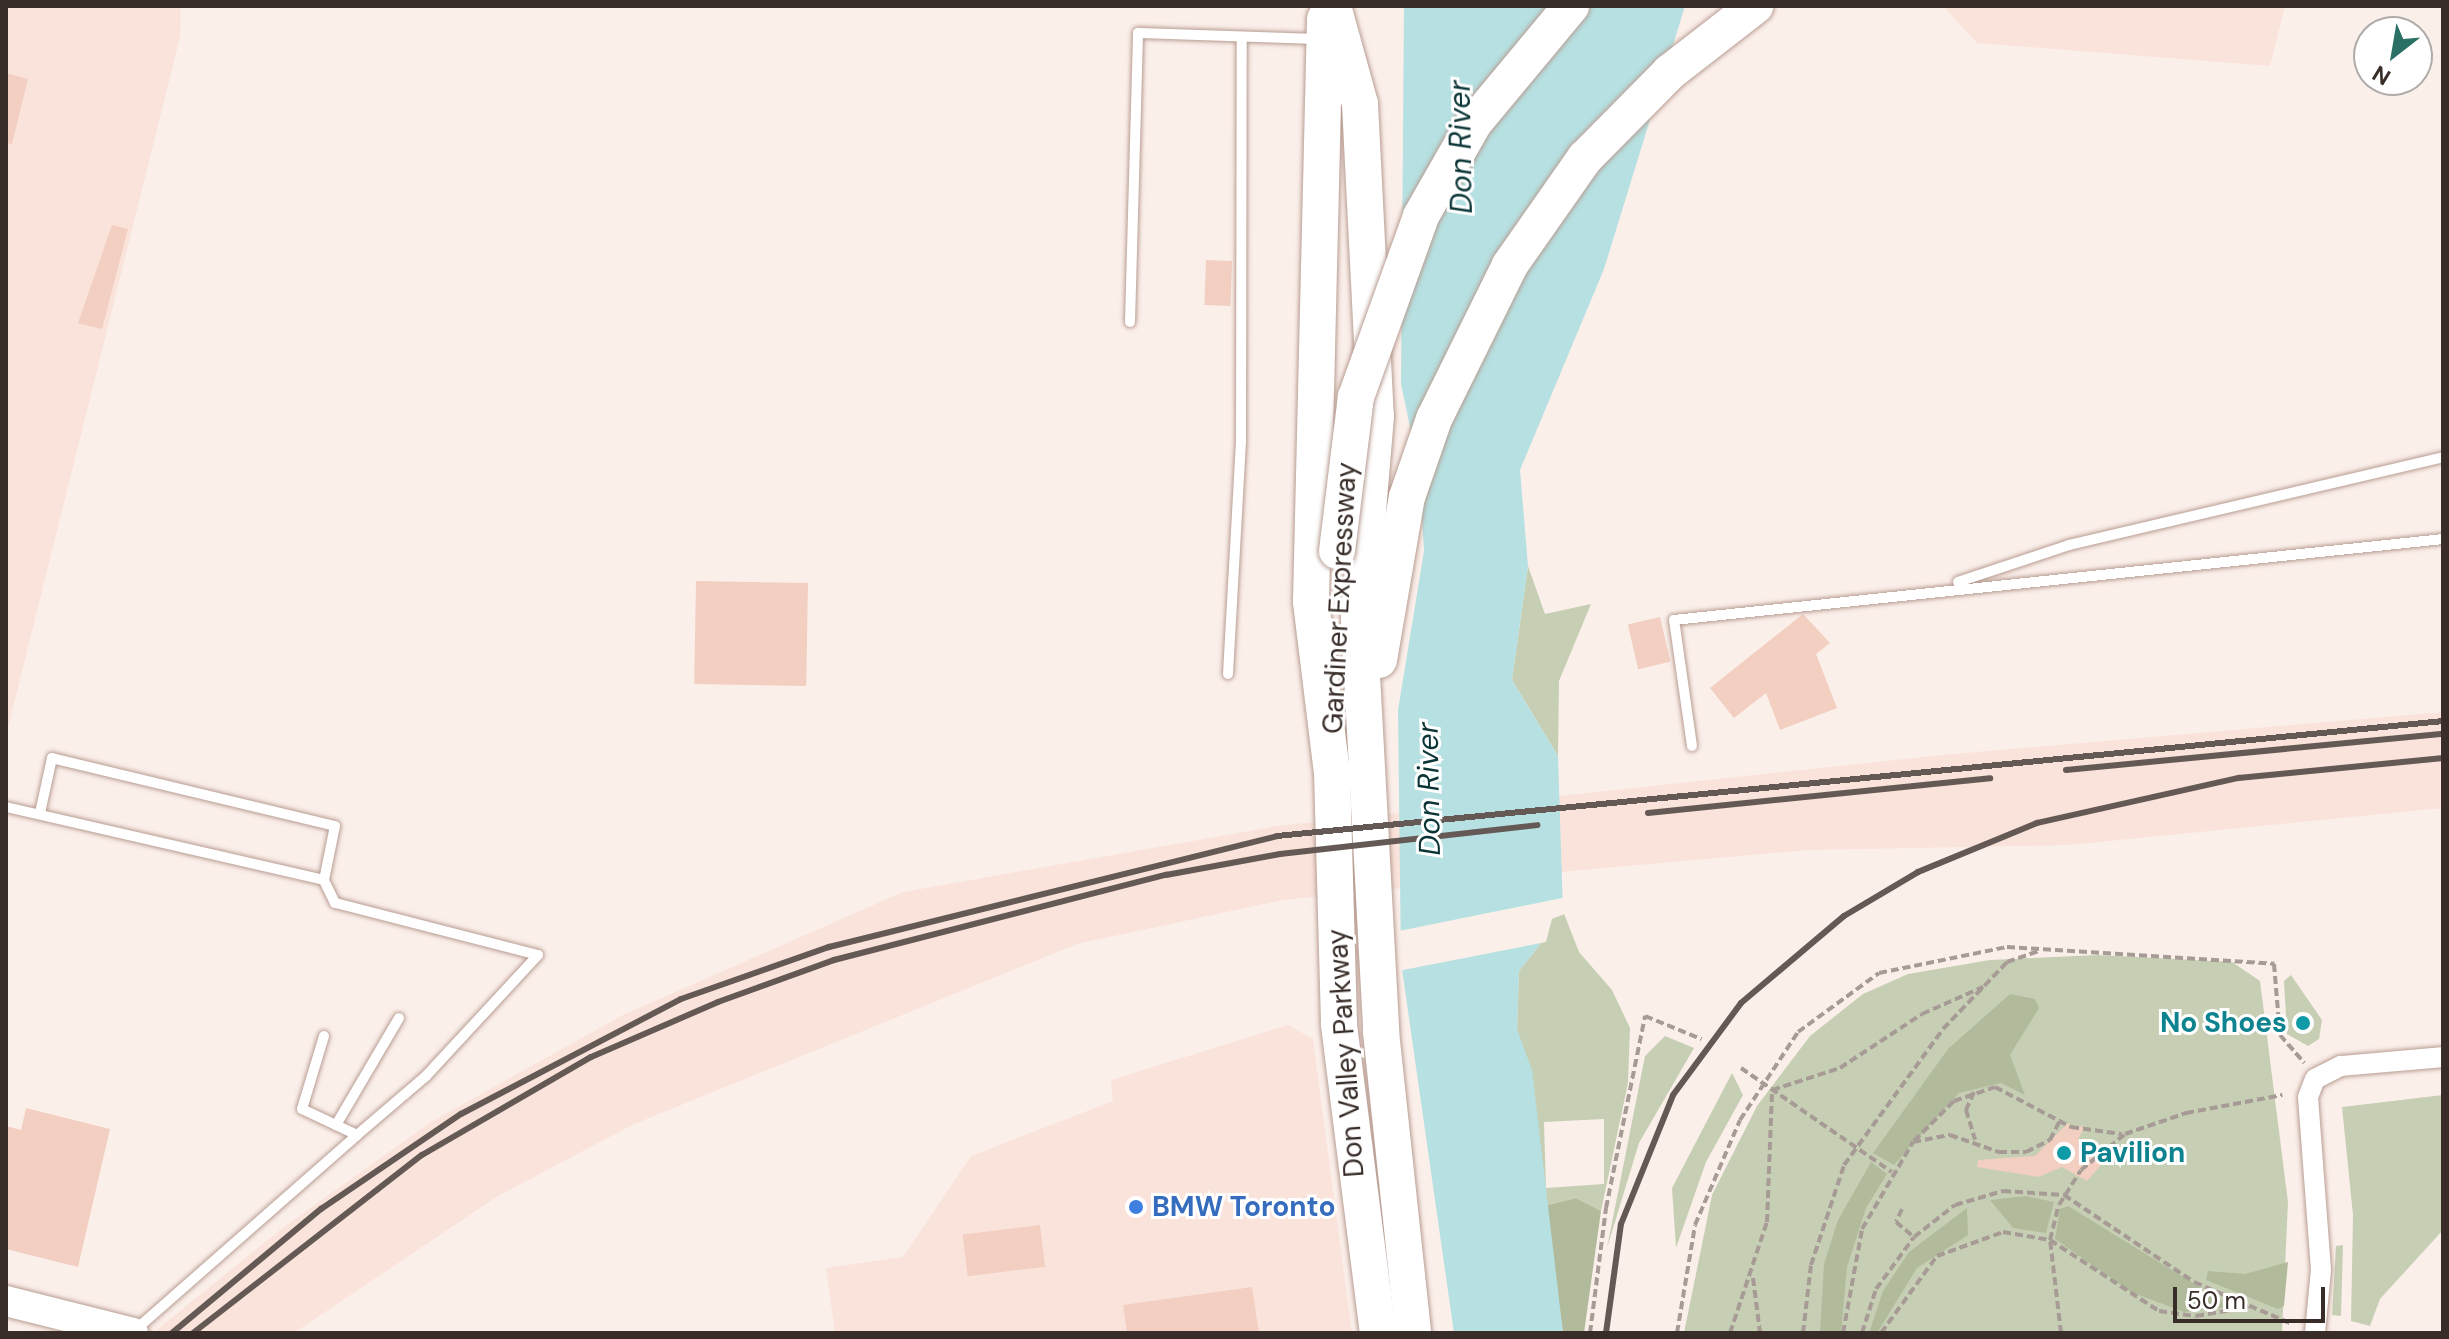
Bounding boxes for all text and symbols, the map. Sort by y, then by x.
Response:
north arrow [2353,16,2433,96]
text: N [2367,59,2396,92]
water label: Don River [1442,80,1480,214]
street label: Gardiner Expressway [1316,461,1364,735]
water label: Don River [1410,722,1448,856]
street label: Don Valley Parkway [1321,928,1371,1178]
place label: No Shoes [2160,1006,2287,1040]
marker: No Shoes [2294,1014,2312,1032]
place label: Pavilion [2080,1136,2185,1170]
marker: Pavilion [2055,1144,2073,1162]
place label: BMW Toronto [1152,1190,1335,1224]
marker: BMW Toronto [1127,1198,1145,1216]
scale bar [2177,1271,2329,1321]
text: 50 m [2187,1285,2246,1316]

